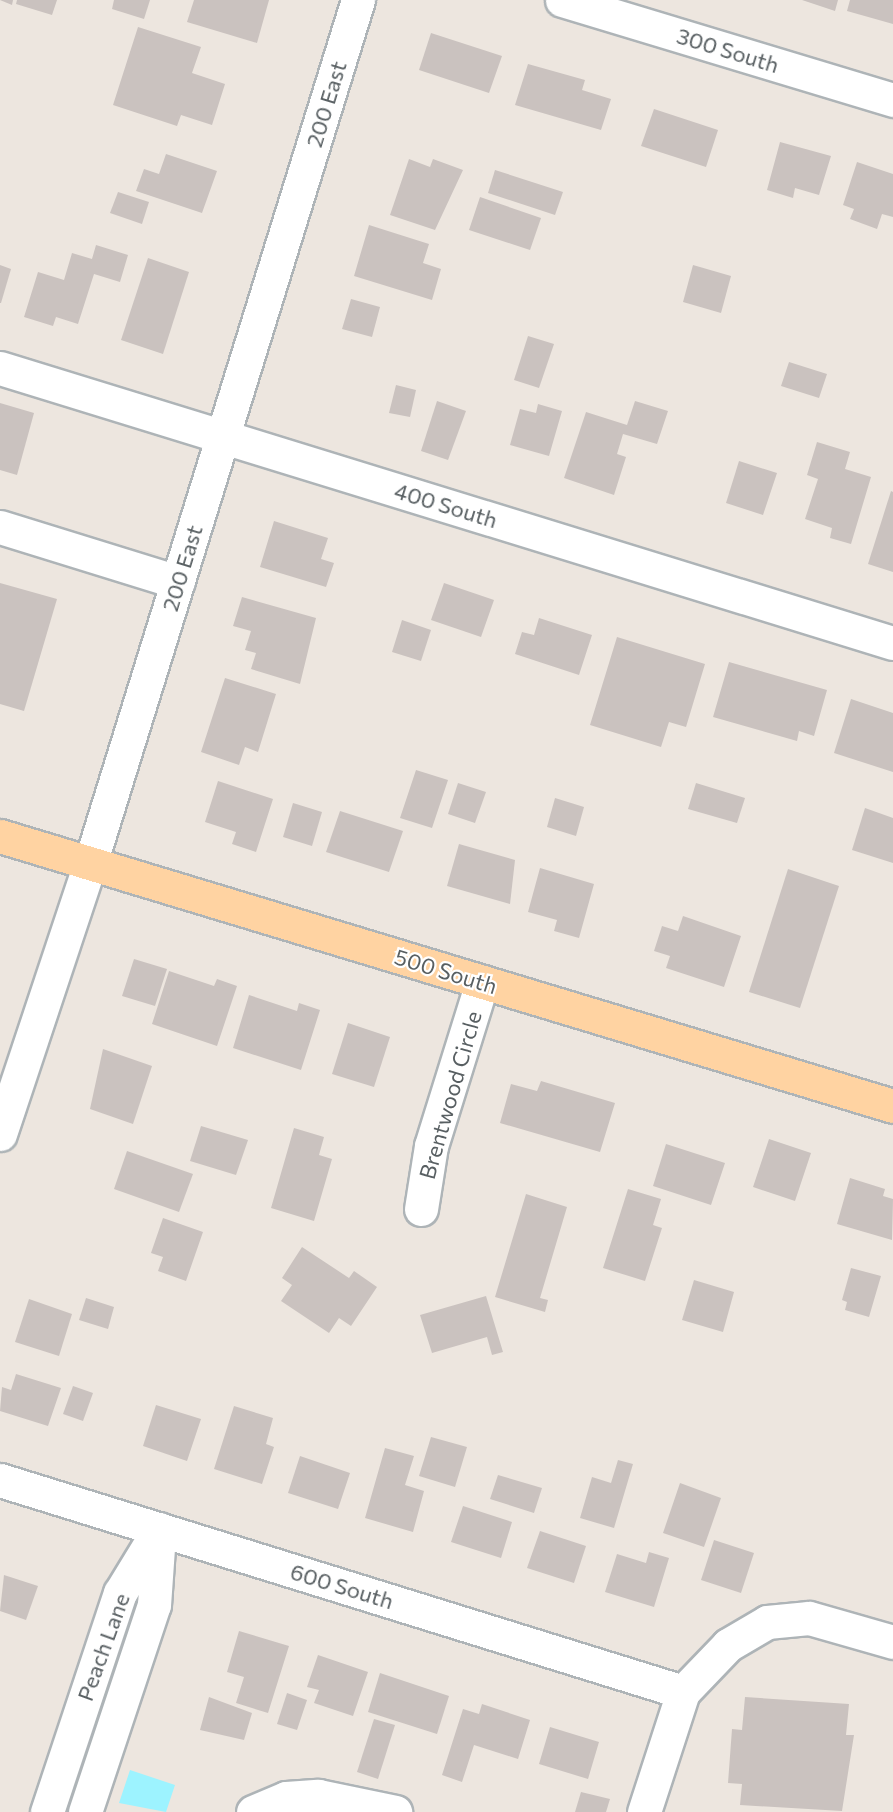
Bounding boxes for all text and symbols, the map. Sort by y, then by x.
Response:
street label: 300 South [674,22,782,78]
street label: 200 East [300,58,352,150]
street label: 400 South [391,477,501,533]
street label: 200 East [156,522,208,614]
street label: 500 South [392,943,500,999]
street label: Brentwood Circle [413,1008,487,1182]
street label: 600 South [287,1558,397,1614]
street label: Peach Lane [71,1590,135,1704]

